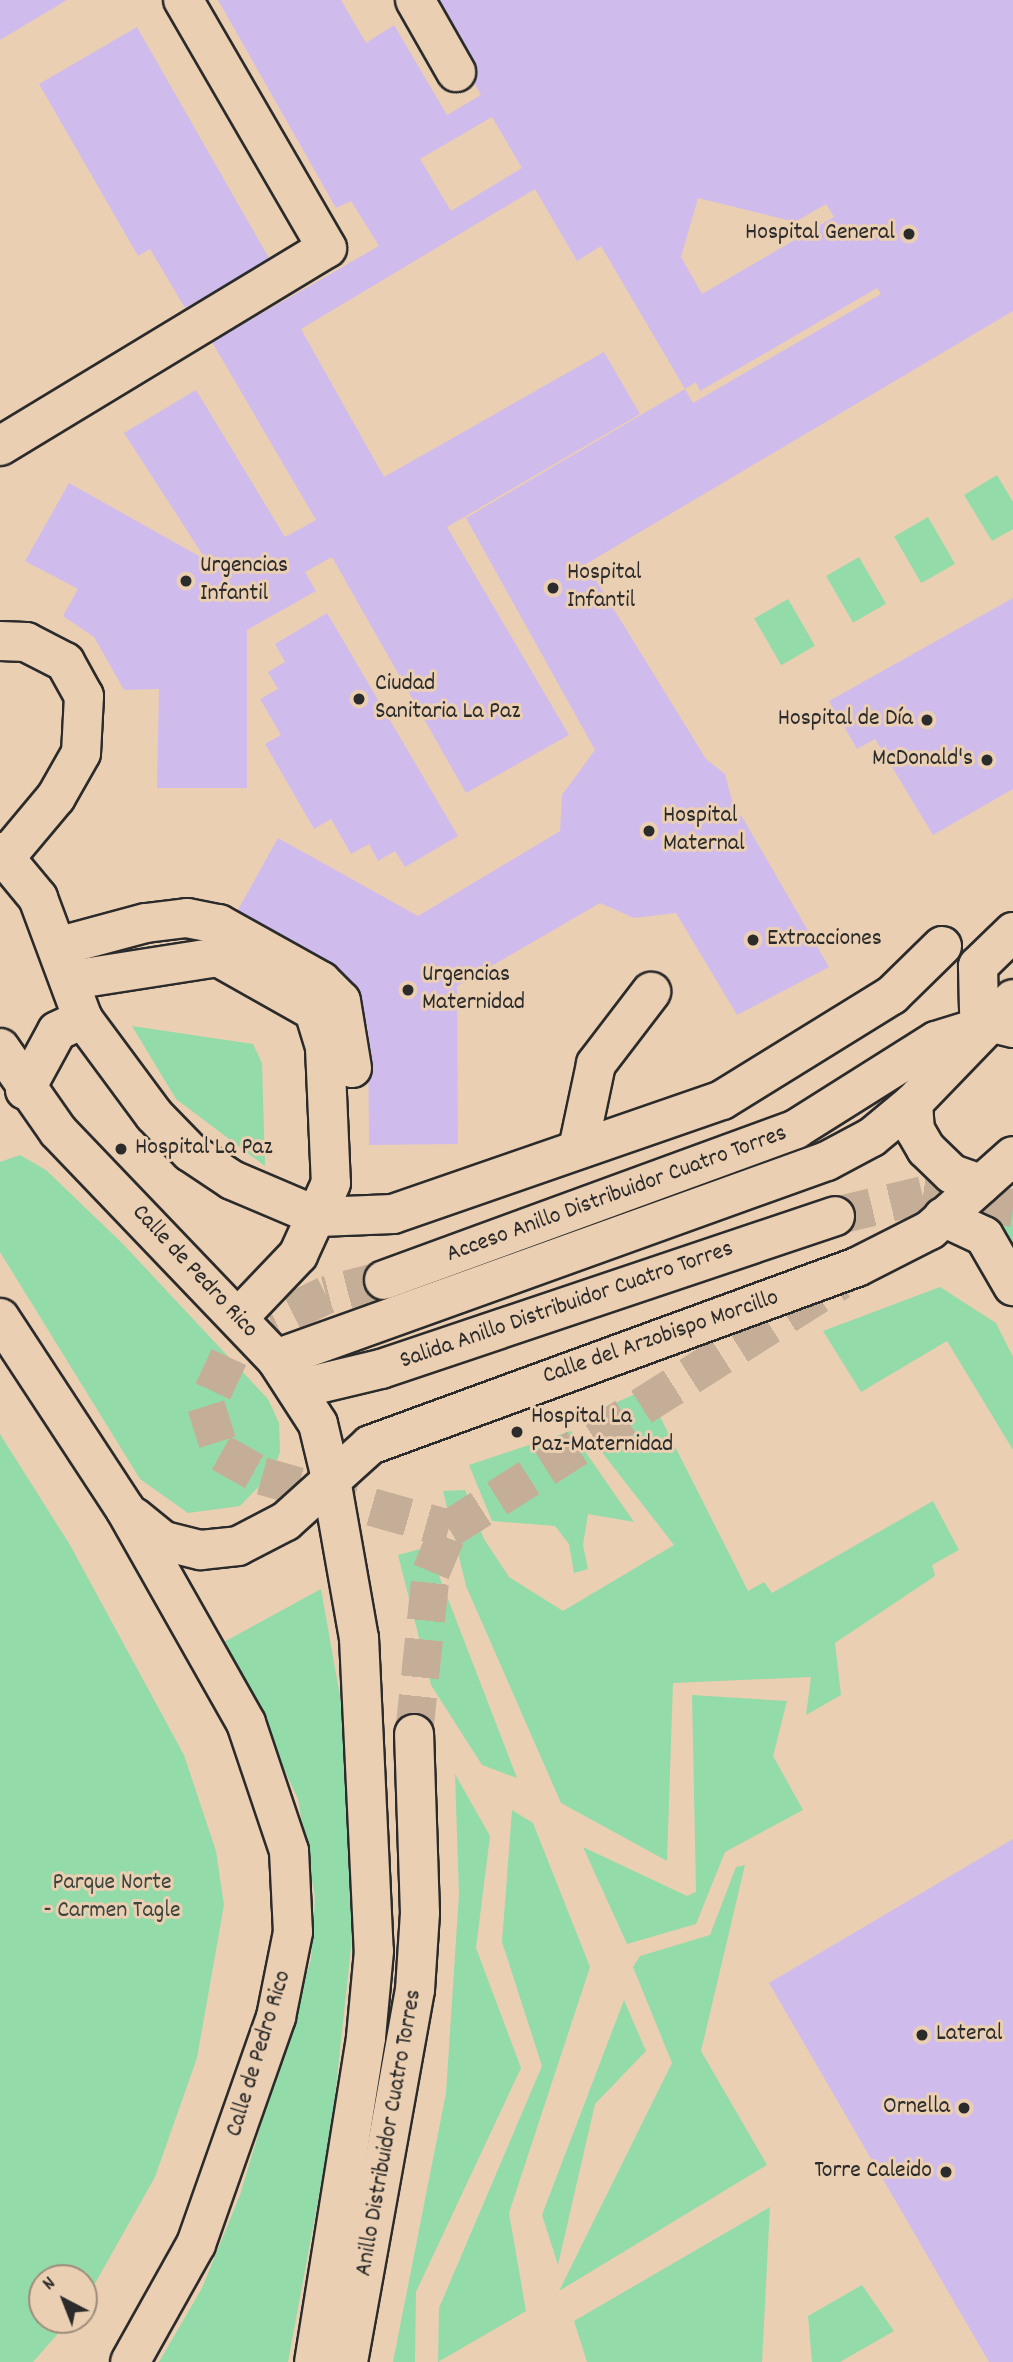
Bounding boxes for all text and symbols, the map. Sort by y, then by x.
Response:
place label: Hospital General [745,220,895,248]
marker: Hospital General [901,226,917,242]
place label: Urgencias Infantil [200,553,288,609]
place label: Hospital Infantil [567,560,641,616]
marker: Urgencias Infantil [178,573,194,589]
marker: Hospital Infantil [545,580,561,596]
place label: Ciudad Sanitaria La Paz [375,671,520,727]
marker: Ciudad Sanitaria La Paz [349,689,369,709]
place label: Hospital de Día [778,706,913,734]
marker: Hospital de Día [919,712,935,728]
place label: McDonald's [872,746,973,774]
marker: McDonald's [979,752,995,768]
place label: Hospital Maternal [663,803,745,859]
marker: Hospital Maternal [641,823,657,839]
place label: Extracciones [767,926,882,954]
marker: Extracciones [745,932,761,948]
place label: Urgencias Maternidad [422,962,525,1018]
marker: Urgencias Maternidad [400,982,416,998]
street label: Acceso Anillo Distribuidor Cuatro Torres [443,1120,791,1270]
place label: Hospital La Paz [135,1135,273,1163]
marker: Hospital La Paz [113,1141,129,1157]
street label: Calle de Pedro Rico [125,1199,263,1345]
street label: Salida Anillo Distribuidor Cuatro Torres [397,1235,737,1377]
street label: Calle del Arzobispo Morcillo [539,1284,783,1392]
place label: Hospital La Paz-Maternidad [531,1404,673,1460]
marker: Hospital La Paz-Maternidad [509,1424,525,1440]
park label: Parque Norte - Carmen Tagle [44,1870,180,1926]
street label: Calle de Pedro Rico [221,1967,299,2141]
street label: Anillo Distribuidor Cuatro Torres [351,1987,429,2279]
place label: Lateral [936,2021,1002,2049]
marker: Lateral [914,2027,930,2043]
place label: Ornella [883,2094,950,2122]
marker: Ornella [956,2100,972,2116]
place label: Torre Caleido [814,2158,932,2186]
marker: Torre Caleido [938,2164,954,2180]
north arrow [28,2264,98,2334]
text: N [37,2271,62,2298]

